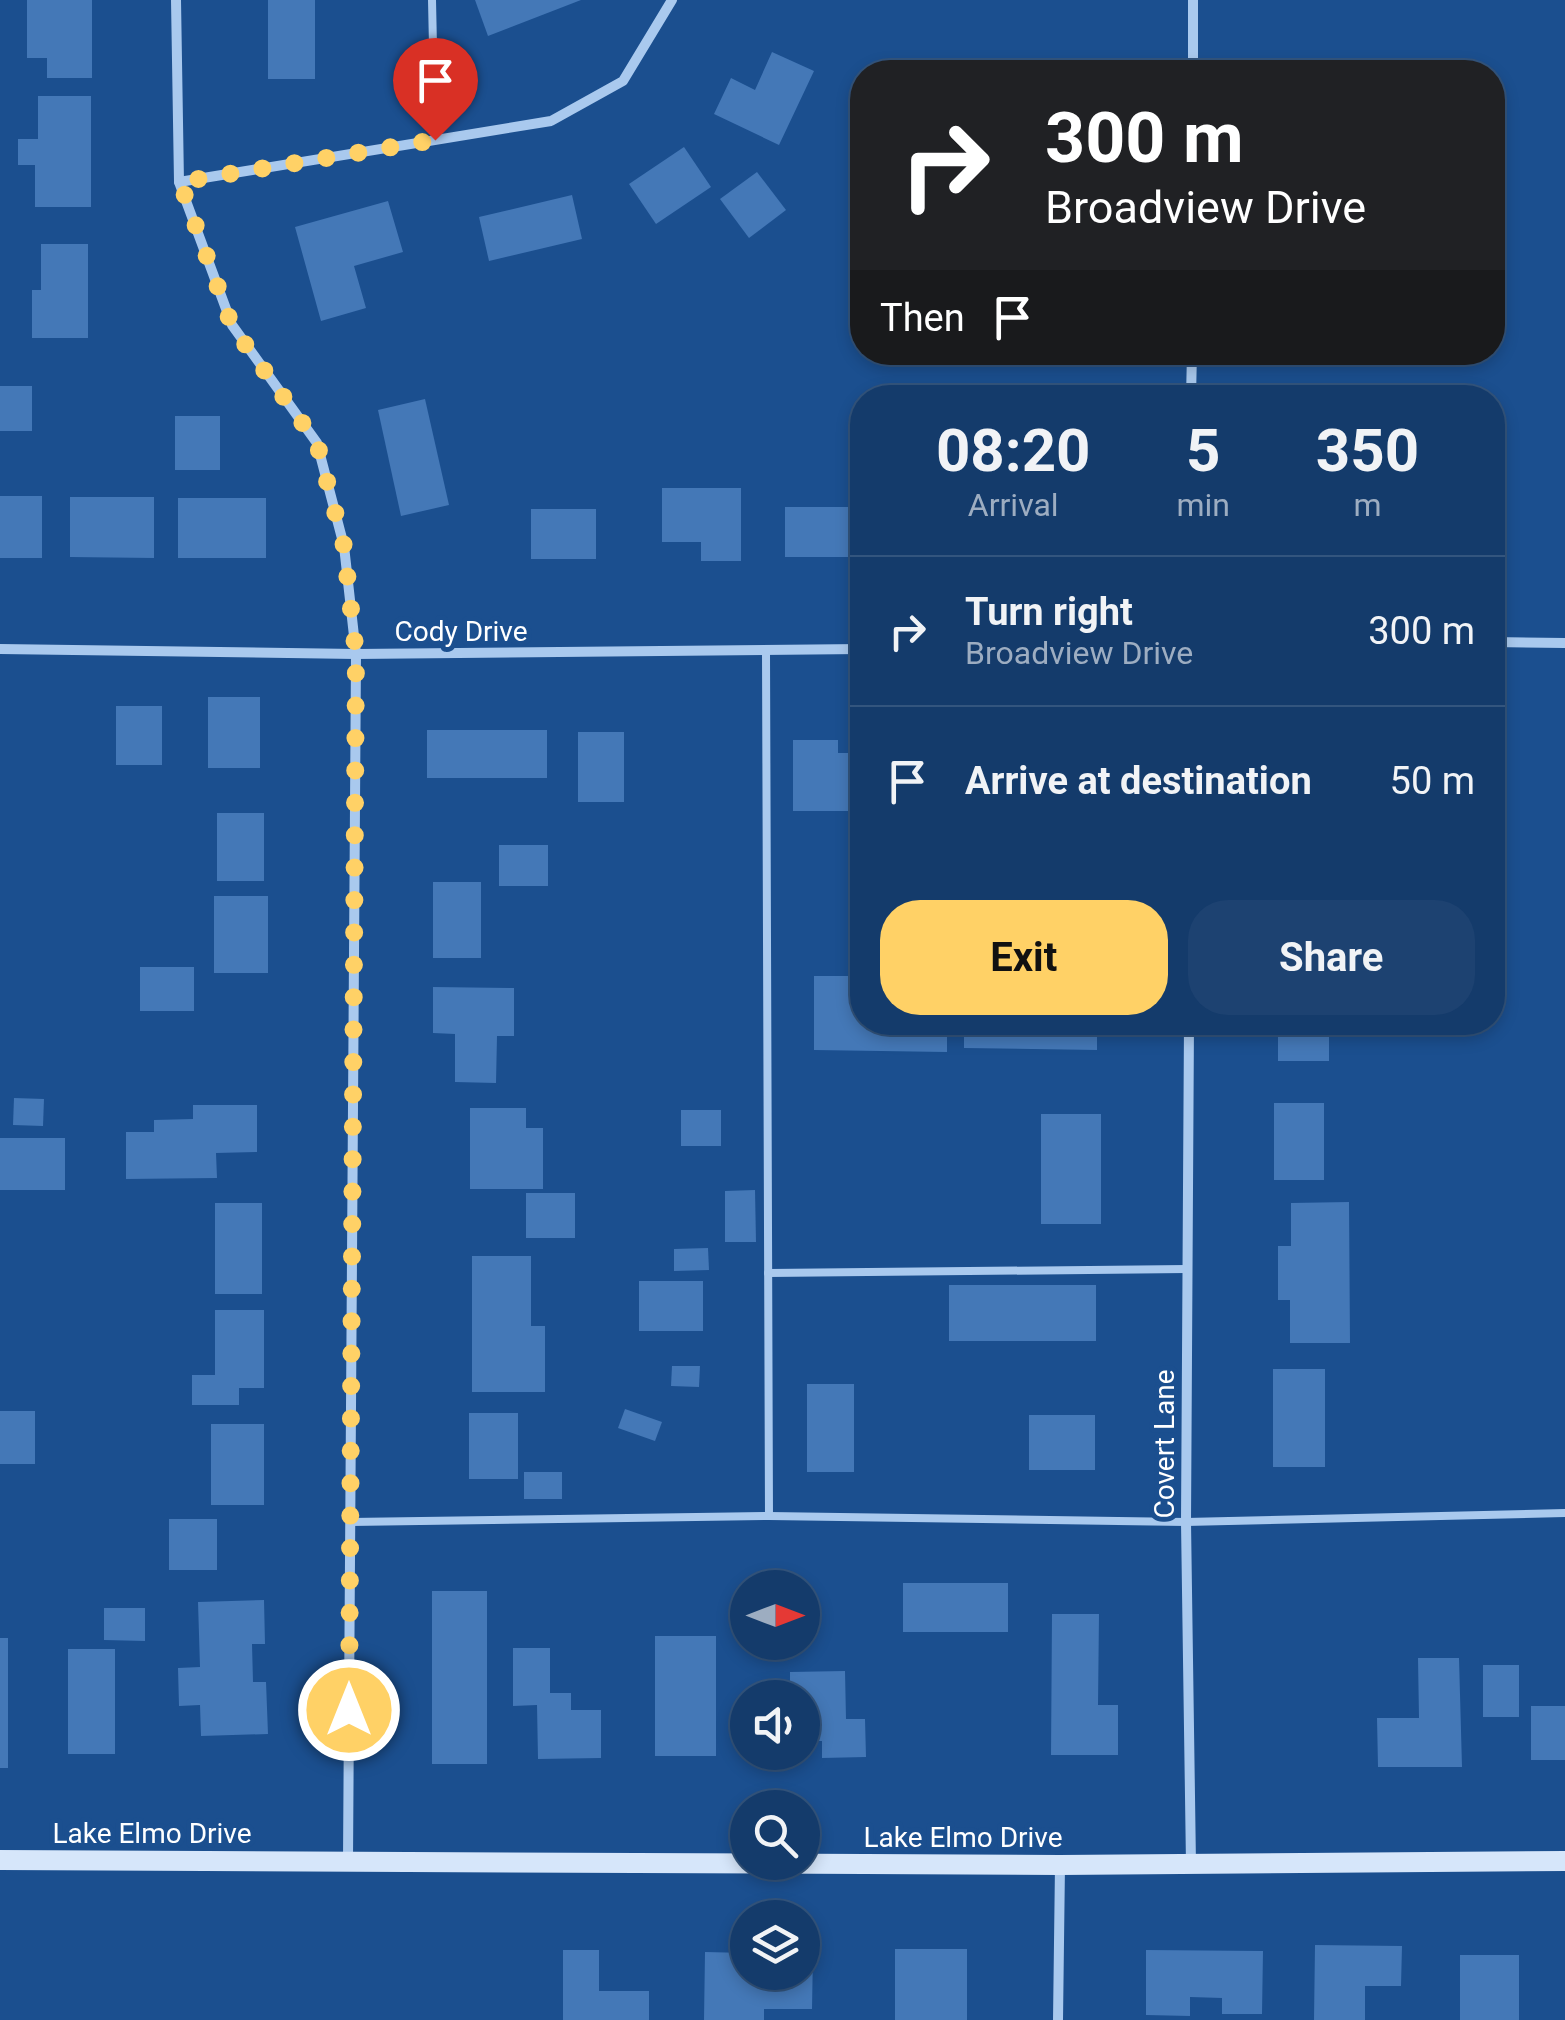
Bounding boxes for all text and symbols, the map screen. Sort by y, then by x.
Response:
pin [393,38,478,141]
icon: arrive [408,53,463,108]
text: 300 m [1045,97,1244,179]
icon: right [880,100,1010,230]
text: Broadview Drive [1045,181,1366,234]
icon: arrive [985,290,1040,345]
text: Then [880,296,965,340]
text: 08:20 [936,415,1091,486]
text: 5 [1186,415,1220,486]
text: 350 [1316,415,1419,486]
text: Arrival [968,486,1059,524]
text: min [1176,486,1230,524]
text: m [1353,486,1381,524]
text: Turn right [965,590,1133,634]
icon: right [880,604,935,659]
text: 300 m [1368,609,1475,653]
street label: Cody Drive [394,615,528,648]
text: Broadview Drive [965,634,1193,672]
icon: arrive [880,754,935,809]
text: Arrive at destination [965,759,1312,803]
text: 50 m [1390,759,1475,803]
button: Exit [880,900,1168,1015]
button: Share [1188,900,1475,1015]
street label: Covert Lane [1148,1369,1181,1519]
north arrow [730,1570,820,1660]
map controls [730,1570,820,1990]
position arrow [297,1658,401,1762]
button: sound [730,1680,820,1770]
button: search [730,1790,820,1880]
street label: Lake Elmo Drive [52,1817,252,1850]
street label: Lake Elmo Drive [863,1821,1063,1854]
button: layers [730,1900,820,1990]

